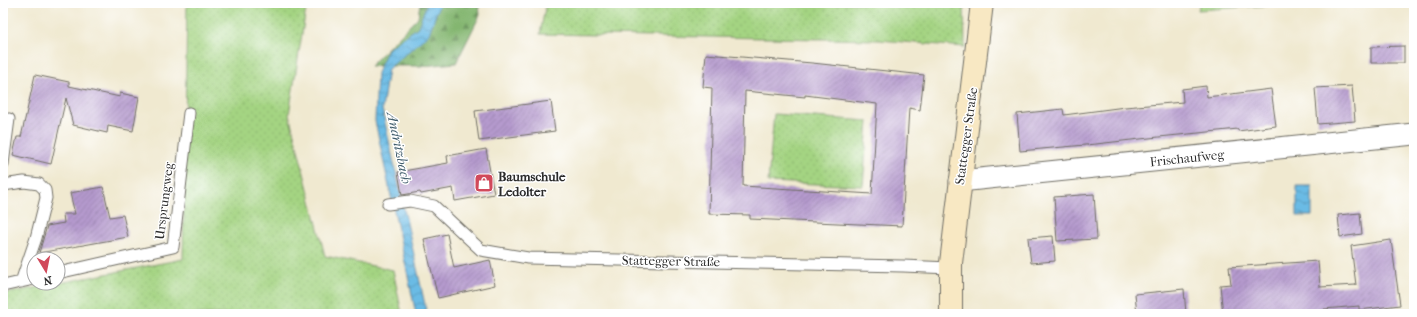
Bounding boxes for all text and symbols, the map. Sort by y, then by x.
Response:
street label: Stattegger Straße [952,86,980,186]
water label: Andritzbach [383,109,415,185]
street label: Frischaufweg [1149,147,1226,169]
street label: Ursprungweg [152,160,176,241]
place label: Baumschule Ledolter [498,169,566,199]
shop icon: Baumschule Ledolter [473,172,495,194]
north arrow [26,251,66,291]
street label: Stattegger Straße [622,253,721,269]
text: N [42,273,53,288]

